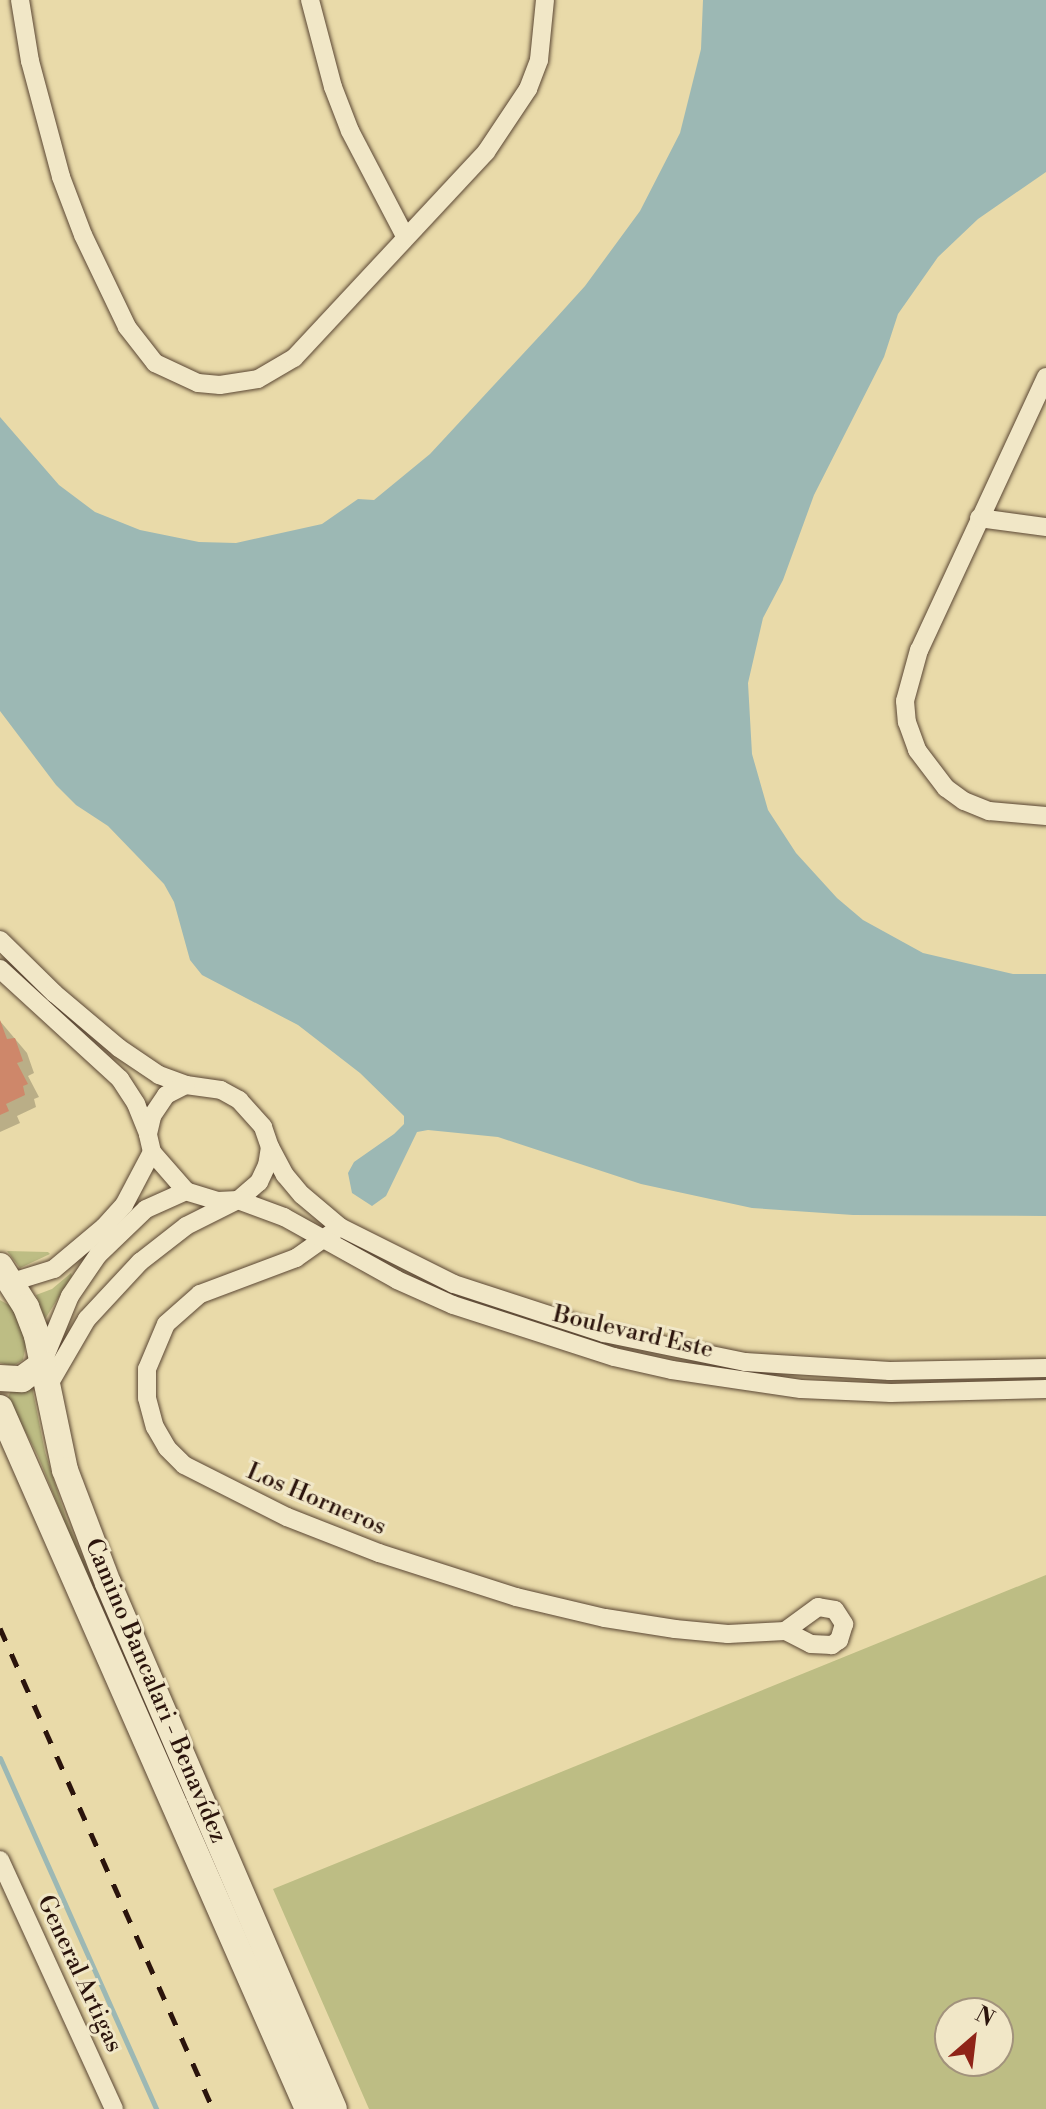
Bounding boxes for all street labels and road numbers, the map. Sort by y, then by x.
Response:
street label: Boulevard Este [550,1301,716,1365]
street label: Los Horneros [242,1458,390,1542]
street label: Camino Bancalari - Benavídez [78,1535,232,1847]
street label: General Artigas [30,1891,128,2057]

